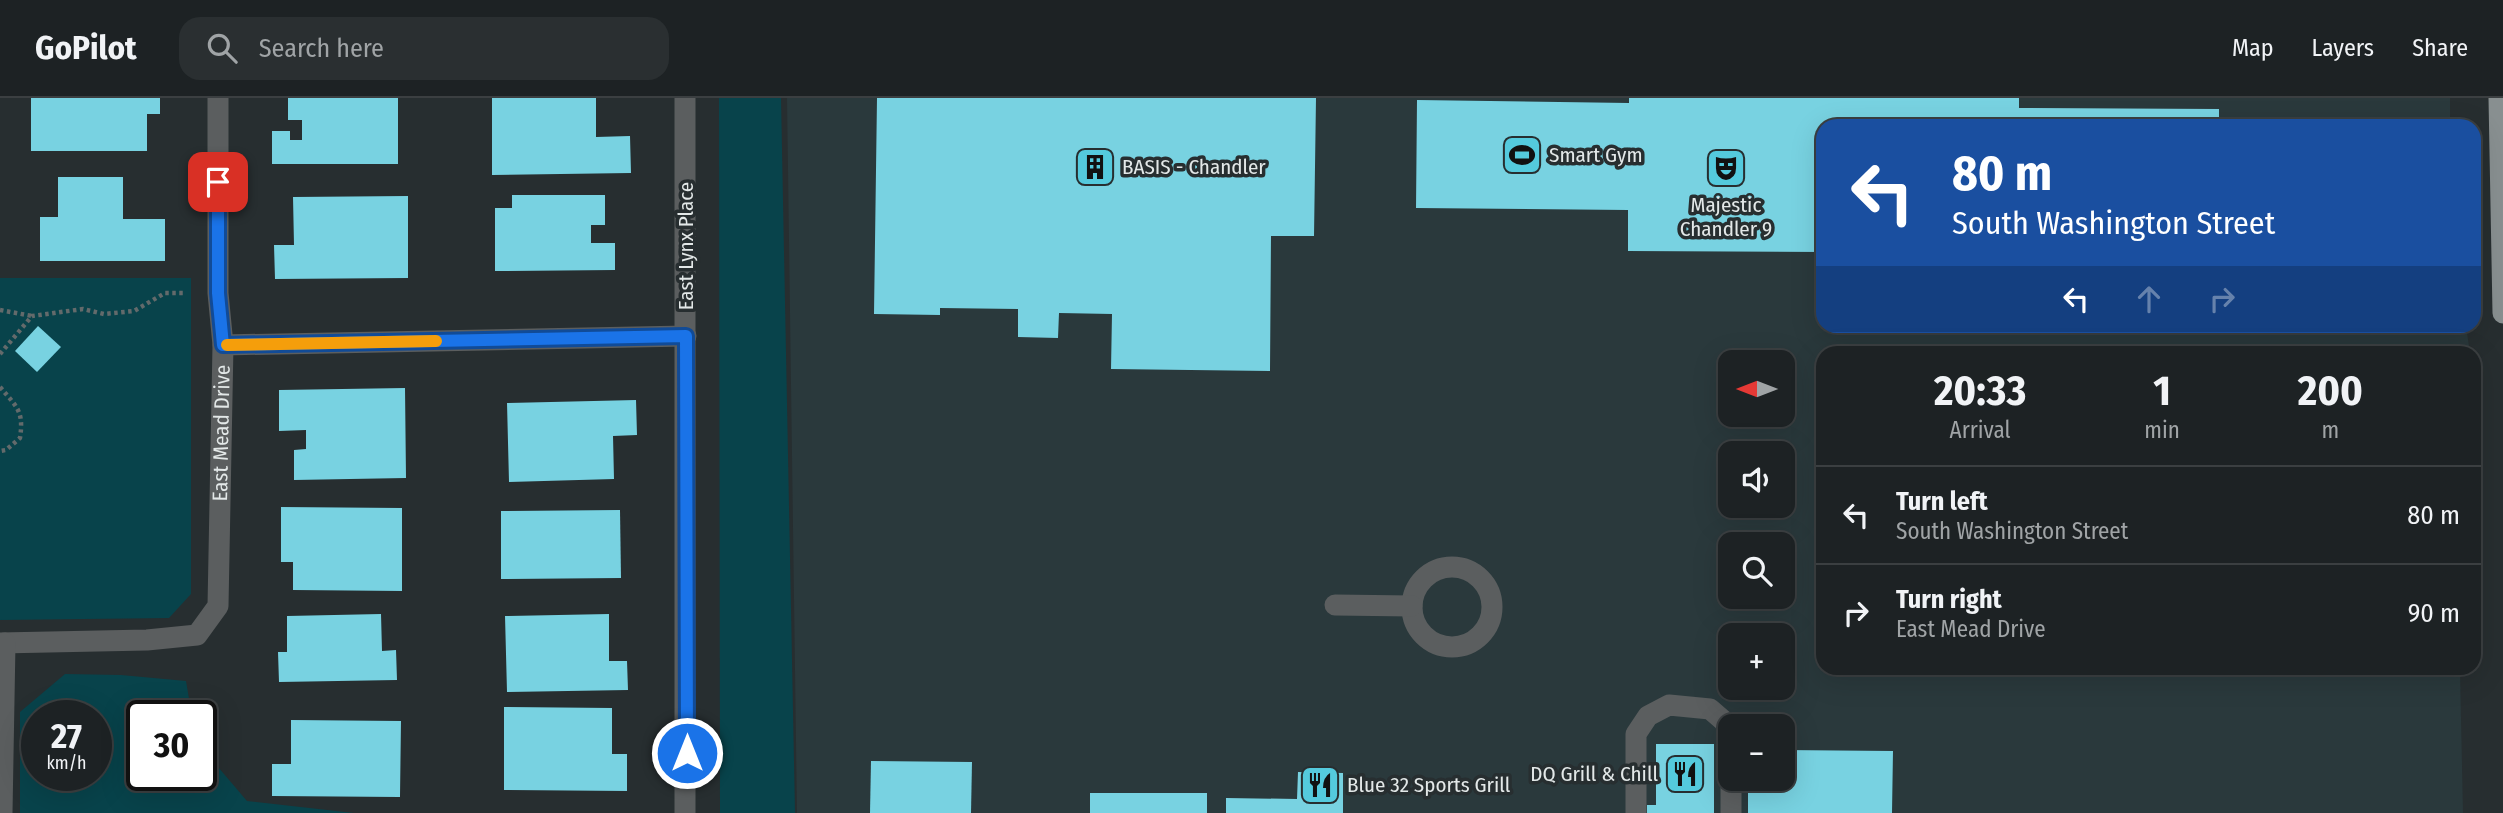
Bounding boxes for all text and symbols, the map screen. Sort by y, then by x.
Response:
search box [179,17,669,80]
text: GoPilot [35,28,137,68]
icon: search [203,29,241,67]
text: Search here [259,33,384,64]
text: Map [2232,34,2274,62]
text: Layers [2312,34,2374,62]
text: Share [2412,34,2468,62]
sports icon: Smart Gym [1501,134,1543,176]
place label: Smart Gym [1549,142,1643,168]
text: 80 m [1952,144,2052,203]
building icon: BASIS - Chandler [1074,146,1116,188]
theatre icon: Majestic Chandler 9 [1705,147,1747,189]
icon: left [1837,147,1928,238]
pin [188,152,248,212]
place label: BASIS - Chandler [1122,154,1266,180]
icon: arrive [199,163,237,201]
street label: East Lynx Place [673,182,699,310]
place label: Majestic Chandler 9 [1680,192,1772,242]
text: South Washington Street [1952,204,2275,242]
icon: left [2057,280,2095,318]
icon: ahead [2130,280,2168,318]
icon: right [2203,280,2241,318]
north arrow [1718,350,1796,427]
map controls [1718,350,1795,791]
street label: East Mead Drive [207,365,236,502]
text: 20:33 [1934,366,2026,416]
text: 1 [2153,366,2171,416]
text: 200 [2298,366,2363,416]
text: Arrival [1950,416,2011,444]
text: min [2144,416,2180,444]
text: m [2322,416,2339,444]
button: sound [1718,441,1795,518]
text: Turn left [1896,486,1988,517]
icon: left [1837,496,1875,534]
text: 80 m [2407,500,2460,531]
text: South Washington Street [1896,517,2128,545]
button: search [1718,532,1795,609]
text: Turn right [1896,584,2002,615]
icon: right [1837,594,1875,632]
text: 90 m [2408,598,2460,629]
text: East Mead Drive [1896,615,2046,643]
button: + [1718,623,1795,700]
speed limit sign: 30 [126,700,217,791]
button: − [1718,714,1795,791]
text: 27 [51,715,82,757]
position arrow [650,716,724,790]
text: km/h [46,752,87,774]
restaurant icon: DQ Grill & Chill [1664,753,1706,795]
place label: DQ Grill & Chill [1530,761,1658,787]
restaurant icon: Blue 32 Sports Grill [1299,764,1341,806]
place label: Blue 32 Sports Grill [1347,772,1511,798]

